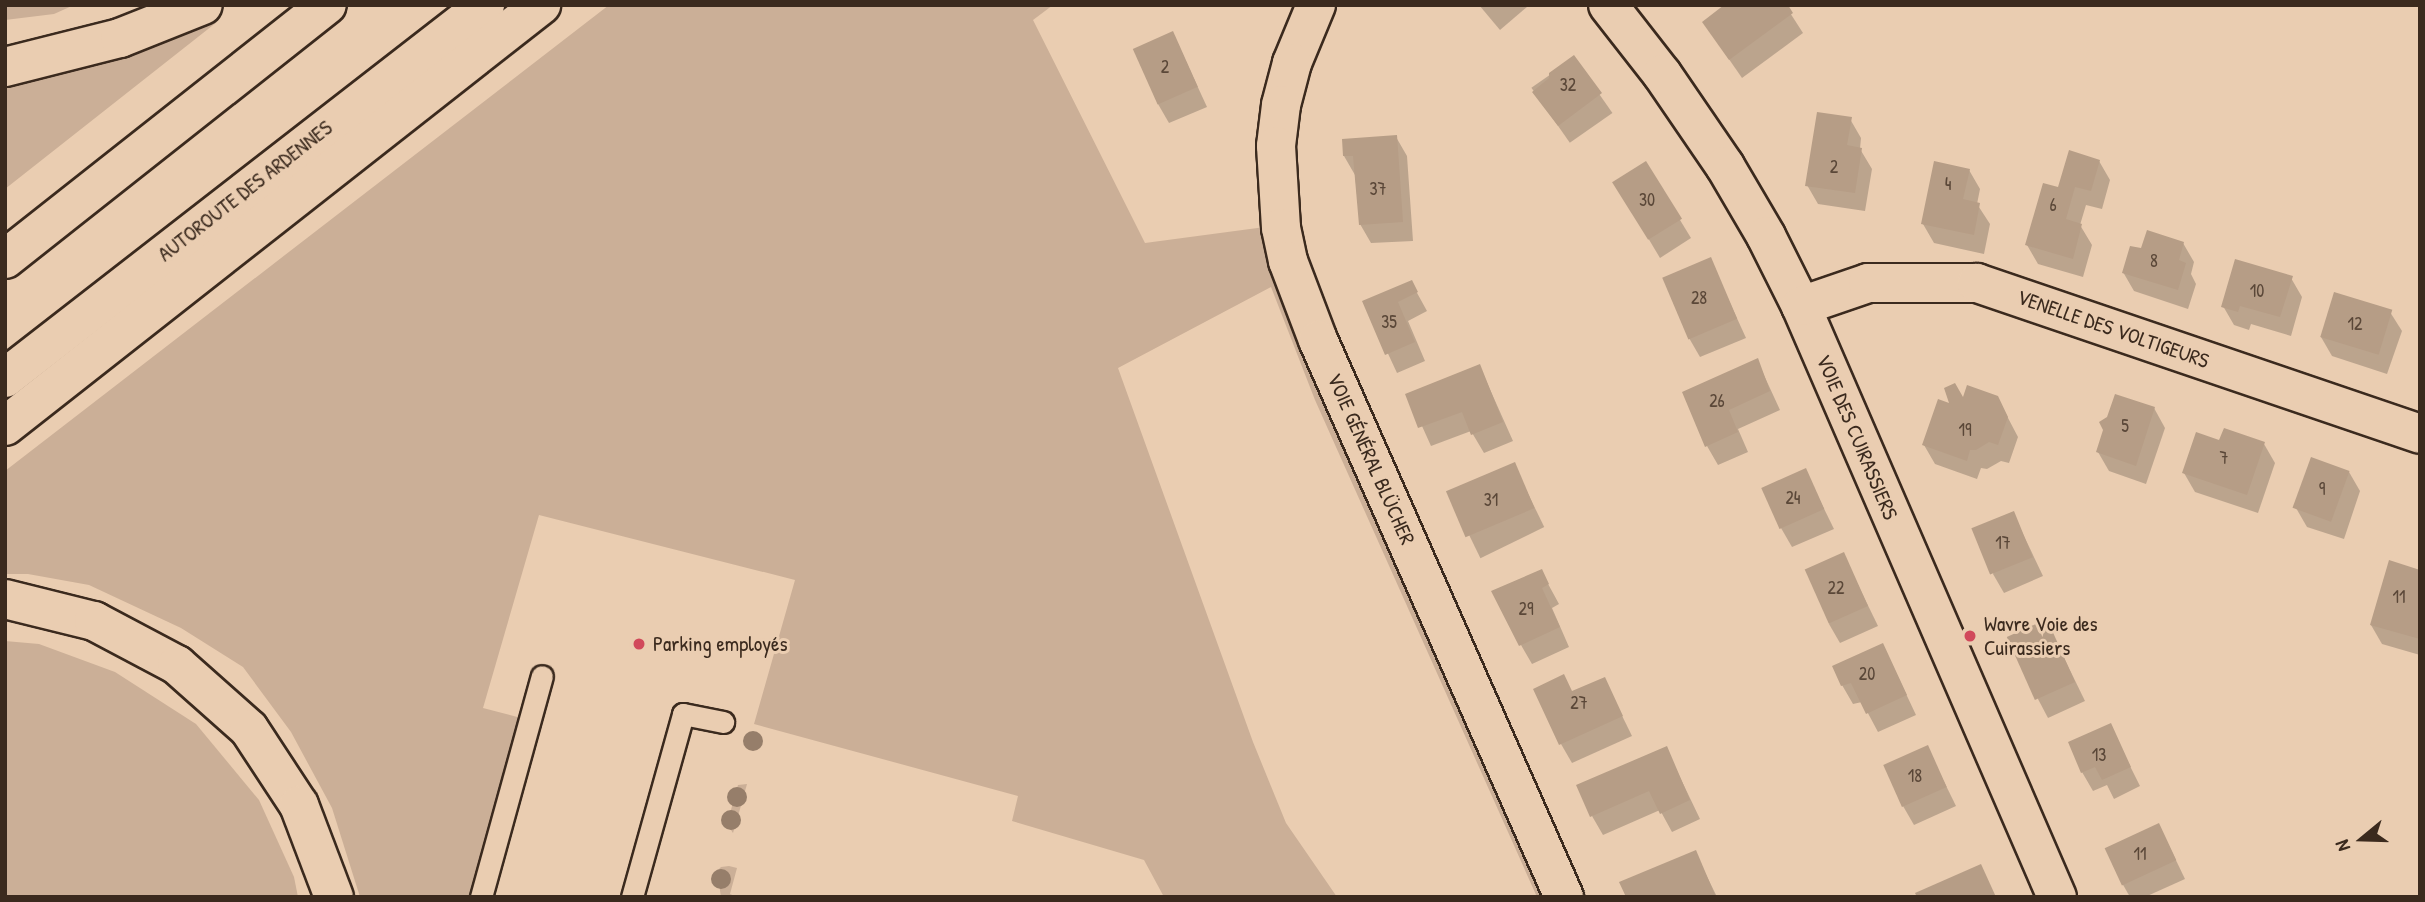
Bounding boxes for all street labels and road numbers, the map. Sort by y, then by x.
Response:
street label: AUTOROUTE DES ARDENNES [153,115,337,267]
street label: VENELLE DES VOLTIGEURS [2014,284,2212,374]
street label: VOIE DES CUIRASSIERS [1811,351,1903,523]
street label: VOIE GÉNÉRAL BLÜCHER [1322,369,1420,549]

